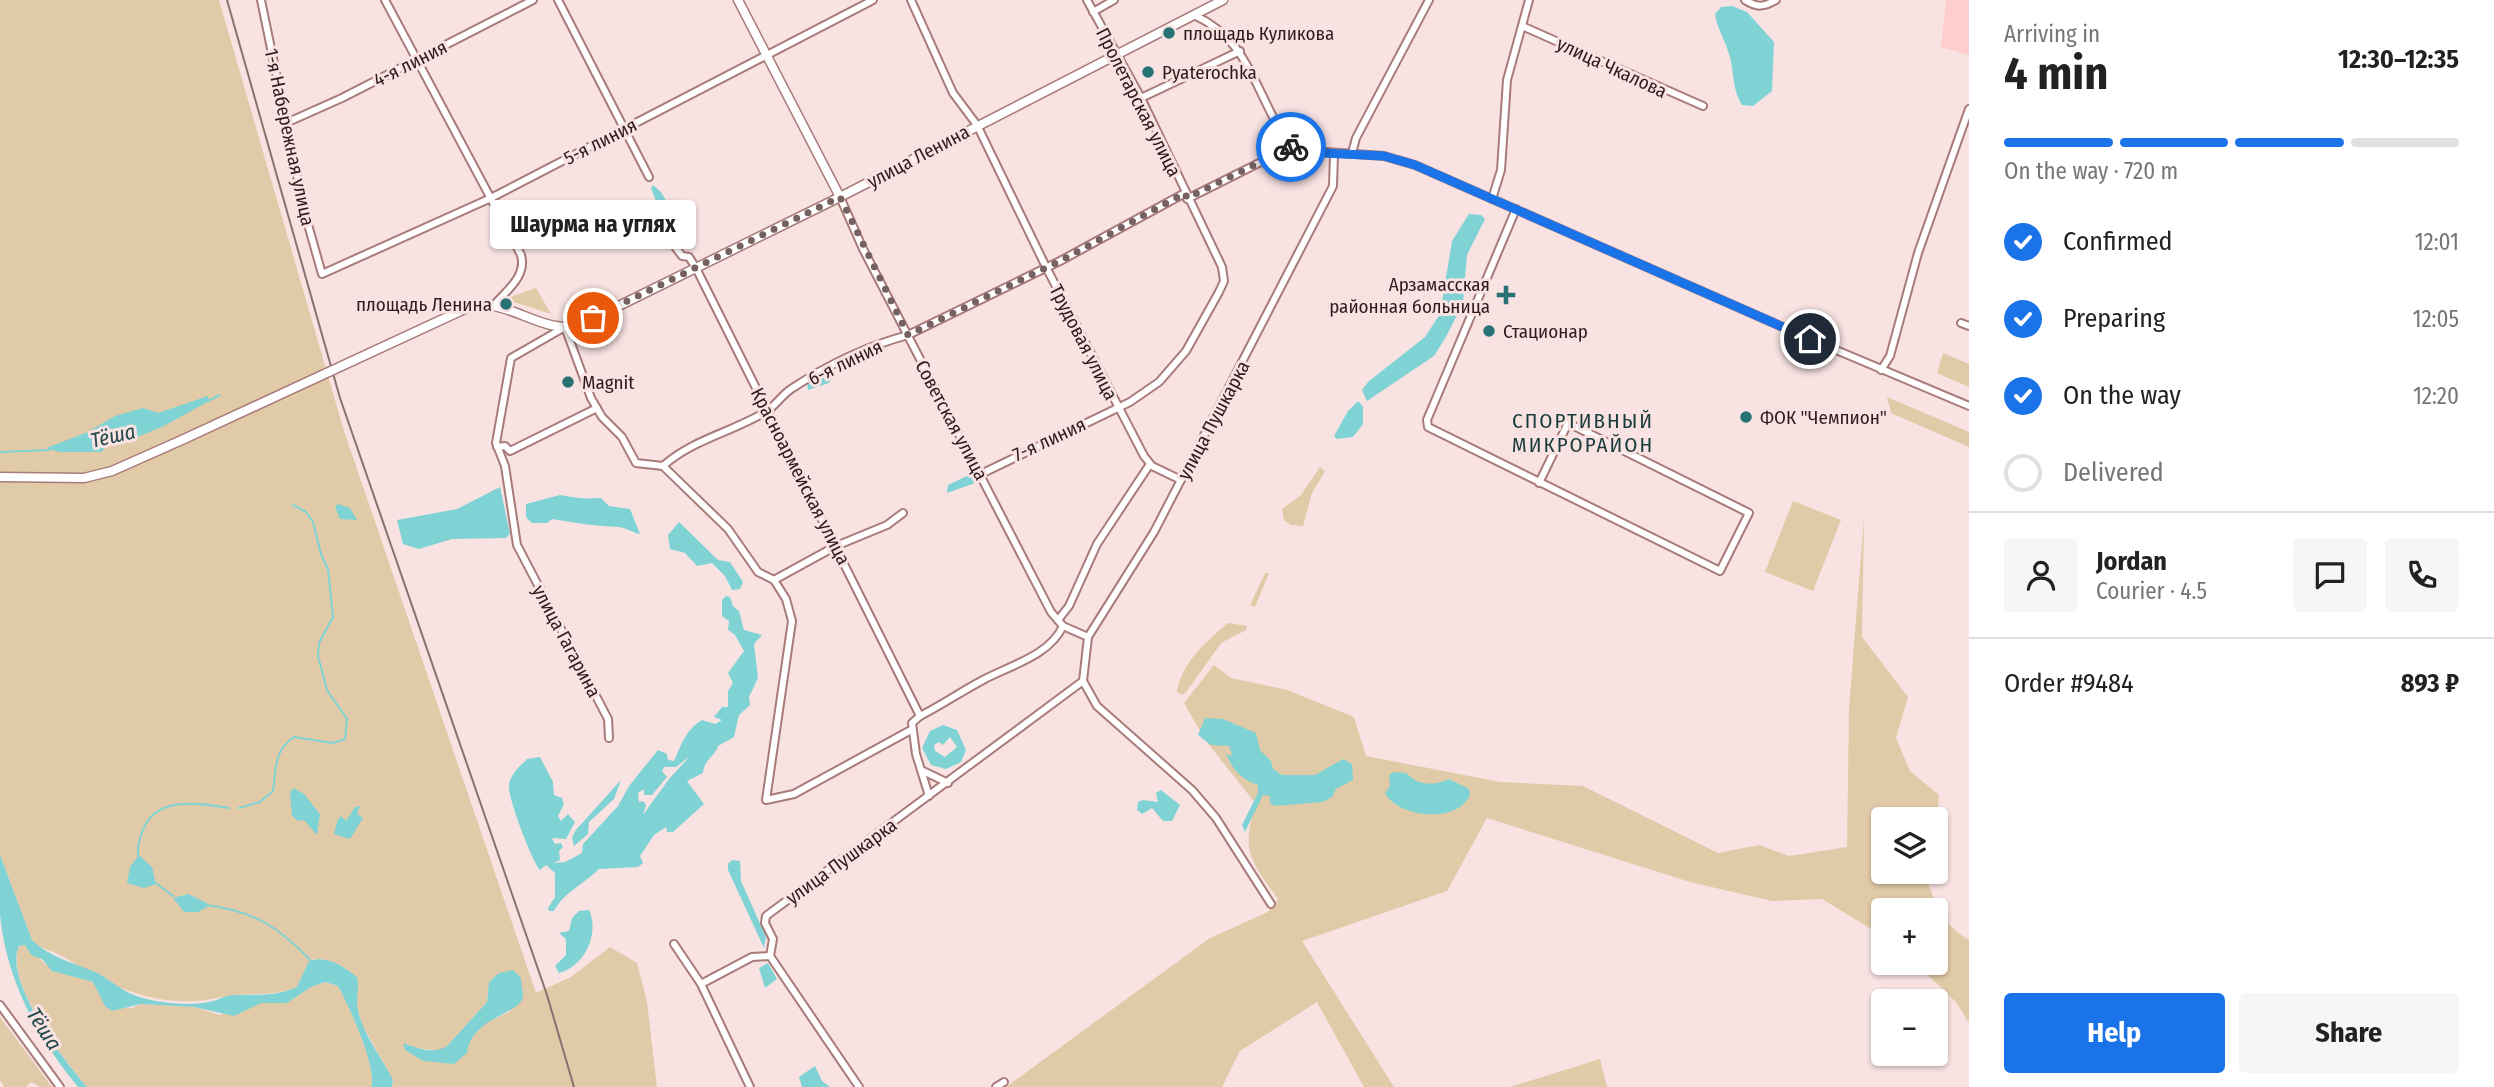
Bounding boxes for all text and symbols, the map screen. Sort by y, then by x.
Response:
text: Arriving in [2004,20,2100,48]
place label: площадь Куликова [1183,22,1334,45]
street label: Пролетарская улица [1091,24,1186,181]
marker: площадь Куликова [1161,25,1177,41]
street label: улица Чкалова [1553,32,1671,103]
street label: 4-я линия [370,35,451,92]
text: 12:30–12:35 [2338,44,2459,75]
street label: 1-я Набережная улица [259,46,320,228]
text: 4 min [2004,46,2108,101]
place label: Pyaterochka [1162,61,1257,84]
marker: Pyaterochka [1140,64,1156,80]
courier [1256,112,1326,182]
street label: 5-я линия [560,113,641,170]
street label: улица Ленина [863,120,973,193]
icon: bike [1272,128,1310,166]
text: On the way · 720 m [2004,157,2178,185]
callout: Шаурма на углях [490,199,696,248]
text: Шаурма на углях [510,210,676,238]
icon: check [2004,223,2042,261]
text: Confirmed [2063,226,2173,257]
text: 12:01 [2415,228,2459,256]
place label: Арзамасская районная больница [1329,273,1490,318]
street label: Трудовая улица [1045,281,1123,404]
marker: Арзамасская районная больница [1496,285,1516,305]
pin [563,288,623,348]
place label: площадь Ленина [356,293,492,316]
marker: площадь Ленина [498,296,514,312]
icon: bag [574,299,612,337]
icon: check [2004,300,2042,338]
text: Preparing [2063,303,2165,334]
text: 12:05 [2412,305,2459,333]
pin [1780,309,1840,369]
place label: Стационар [1503,320,1588,343]
icon: home [1791,320,1829,358]
marker: Стационар [1481,323,1497,339]
street label: 6-я линия [804,335,886,390]
street label: Советская улица [910,356,993,484]
street label: улица Пушкарка [1172,357,1254,484]
place label: Magnit [582,371,635,394]
marker: Magnit [560,374,576,390]
icon: check [2004,377,2042,415]
text: On the way [2063,380,2181,411]
text: 12:20 [2413,382,2459,410]
street label: Красноармейская улица [746,384,855,569]
place label: ФОК "Чемпион" [1760,406,1887,429]
district label: СПОРТИВНЫЙ МИКРОРАЙОН [1512,408,1654,458]
marker: ФОК "Чемпион" [1738,409,1754,425]
street label: 7-я линия [1009,413,1089,466]
water label: Тёша [88,418,138,454]
text: Delivered [2063,457,2164,488]
button: person [2004,538,2078,612]
button: chat [2293,538,2367,612]
button: phone [2385,538,2459,612]
text: Jordan [2096,546,2167,577]
text: Courier · 4.5 [2096,577,2207,605]
street label: улица Гагарина [527,581,606,701]
text: Order #9484 [2004,668,2134,699]
text: 893 ₽ [2401,668,2459,699]
map controls [1871,807,1948,1066]
button: layers [1871,807,1948,884]
street label: улица Пушкарка [781,813,901,909]
button: + [1871,898,1948,975]
button: − [1871,989,1948,1066]
button: Help [2004,993,2225,1073]
button: Share [2239,993,2459,1073]
water label: Тёша [21,1003,67,1055]

